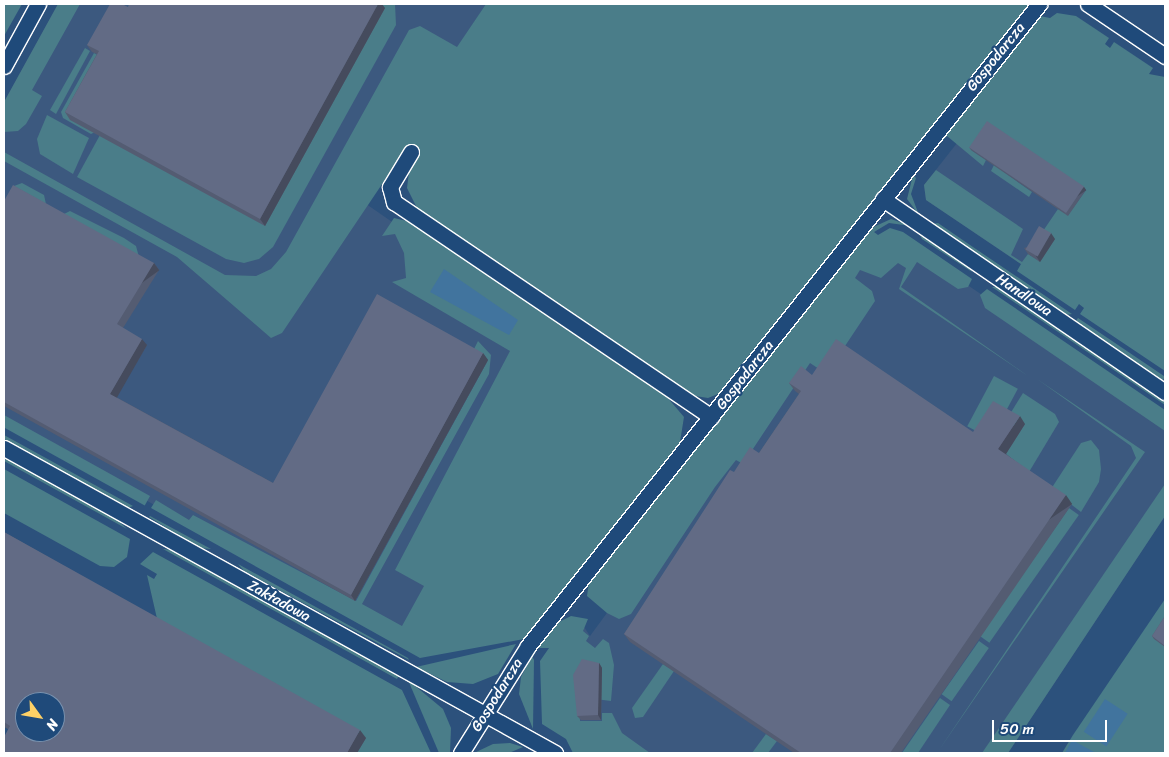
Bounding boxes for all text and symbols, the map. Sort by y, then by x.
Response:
street label: Gospodarcza [963,19,1029,95]
street label: Handlowa [992,270,1056,320]
street label: Gospodarcza [712,337,778,413]
street label: Zakładowa [244,576,314,626]
street label: Gospodarcza [467,655,527,735]
north arrow [15,692,65,742]
scale bar [994,710,1109,742]
text: N [39,714,65,735]
text: 50 m [1000,716,1034,742]

